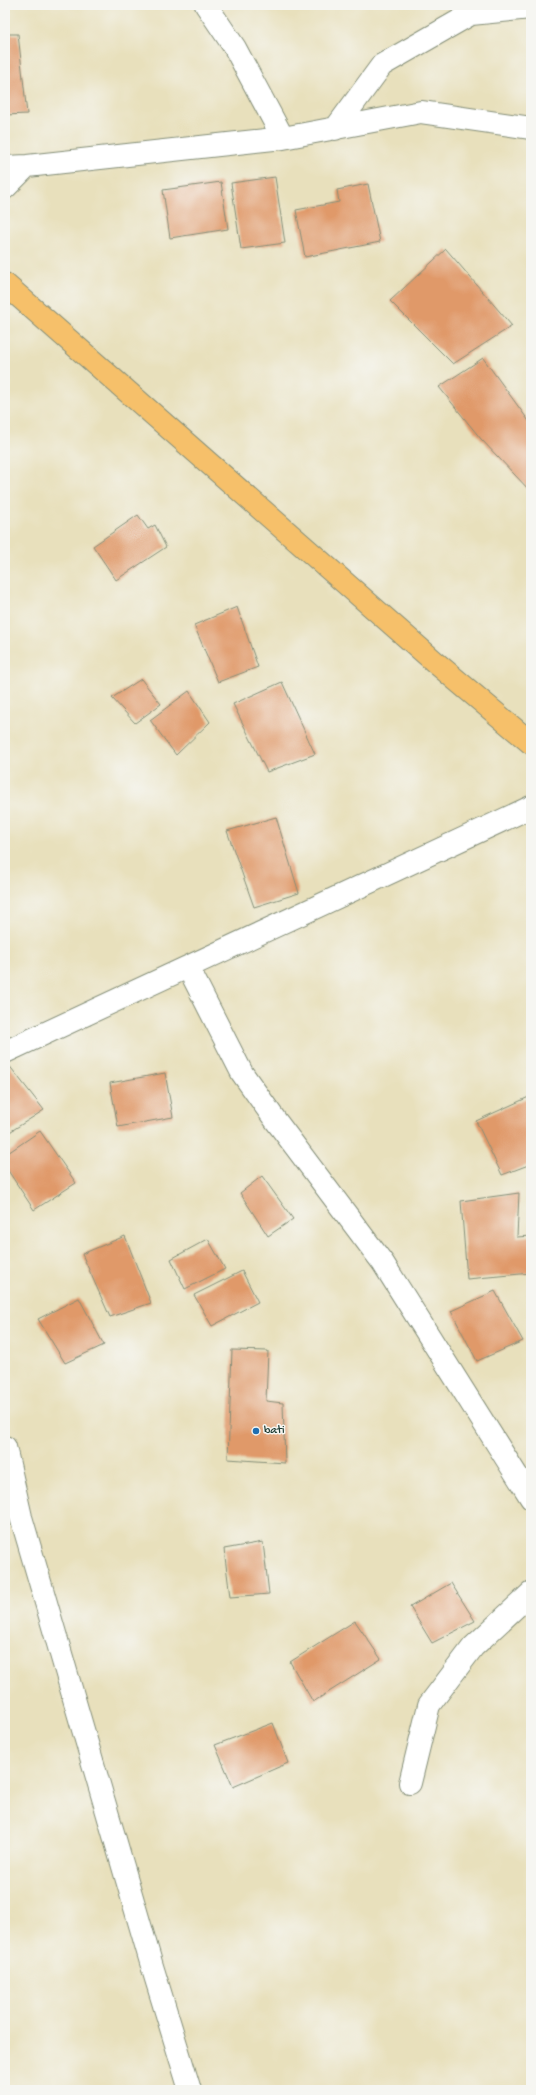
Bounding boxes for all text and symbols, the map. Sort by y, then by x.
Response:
place label: bati [264,1424,285,1438]
marker: bati [251,1426,261,1436]

